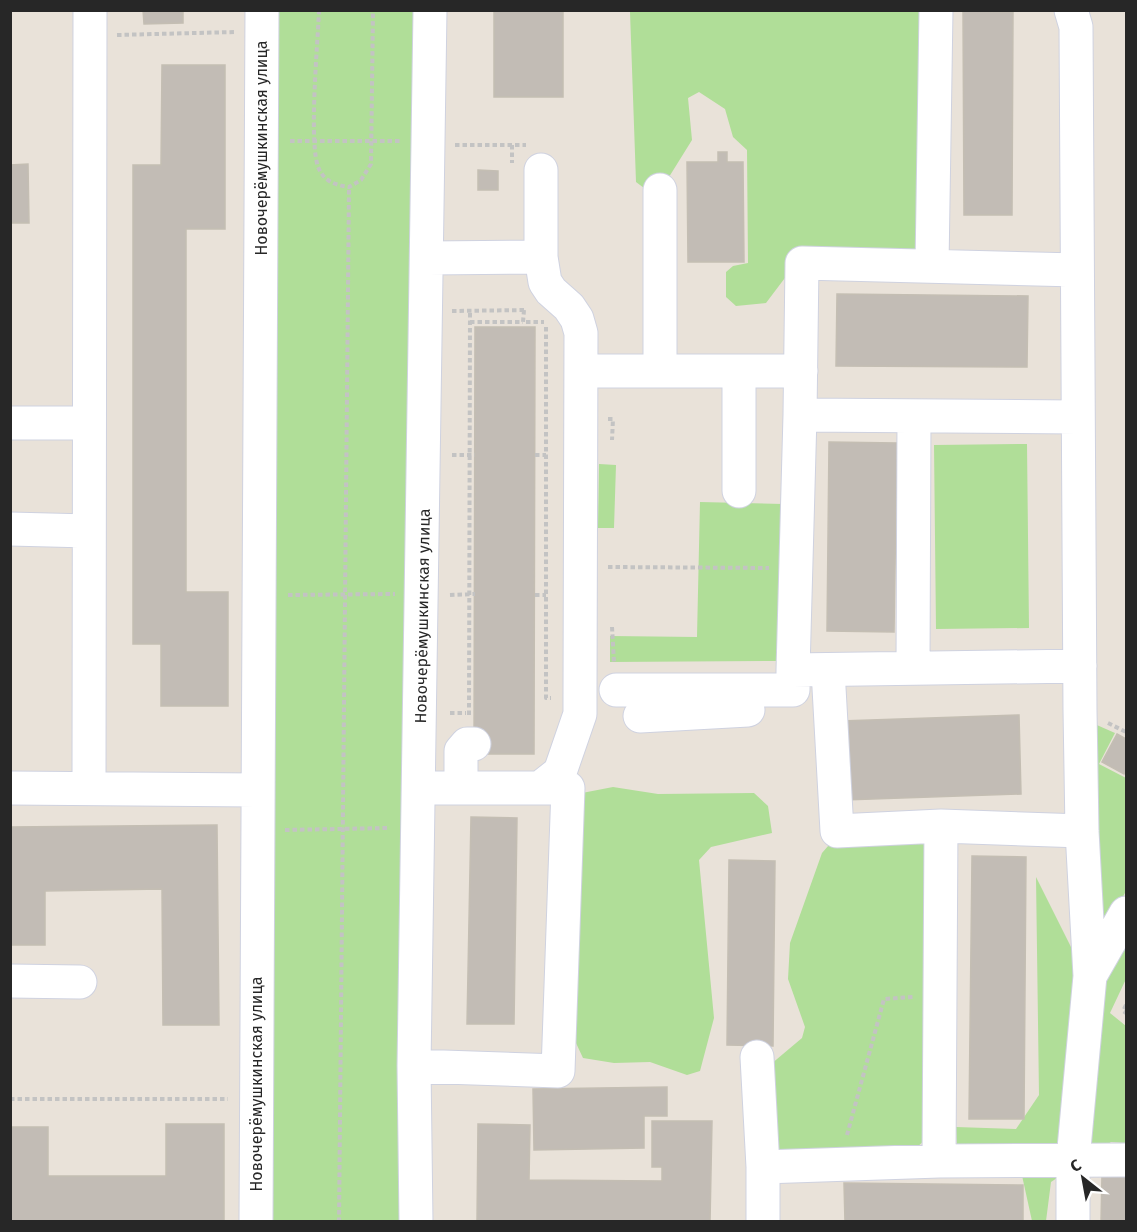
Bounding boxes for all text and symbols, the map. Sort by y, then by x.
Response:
street label: Новочерёмушкинская улица [252,40,271,256]
street label: Новочерёмушкинская улица [411,508,434,724]
street label: Новочерёмушкинская улица [247,976,266,1192]
north arrow [1053,1148,1113,1208]
text: С [1067,1155,1085,1176]

